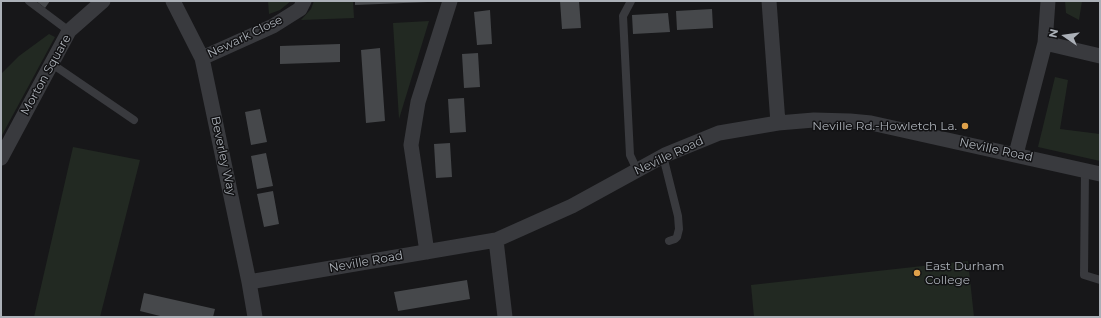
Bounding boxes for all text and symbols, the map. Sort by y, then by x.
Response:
street label: Newark Close [205,13,285,61]
north arrow [1045,16,1085,56]
text: N [1045,27,1061,39]
street label: Morton Square [18,32,74,118]
street label: Beverley Way [208,115,238,197]
place label: Neville Rd.-Howletch La. [812,119,957,133]
marker: Neville Rd.-Howletch La. [960,121,970,131]
street label: Neville Road [632,134,706,178]
street label: Neville Road [958,135,1034,165]
street label: Neville Road [328,248,404,276]
place label: East Durham College [925,259,1005,287]
marker: East Durham College [912,268,922,278]

